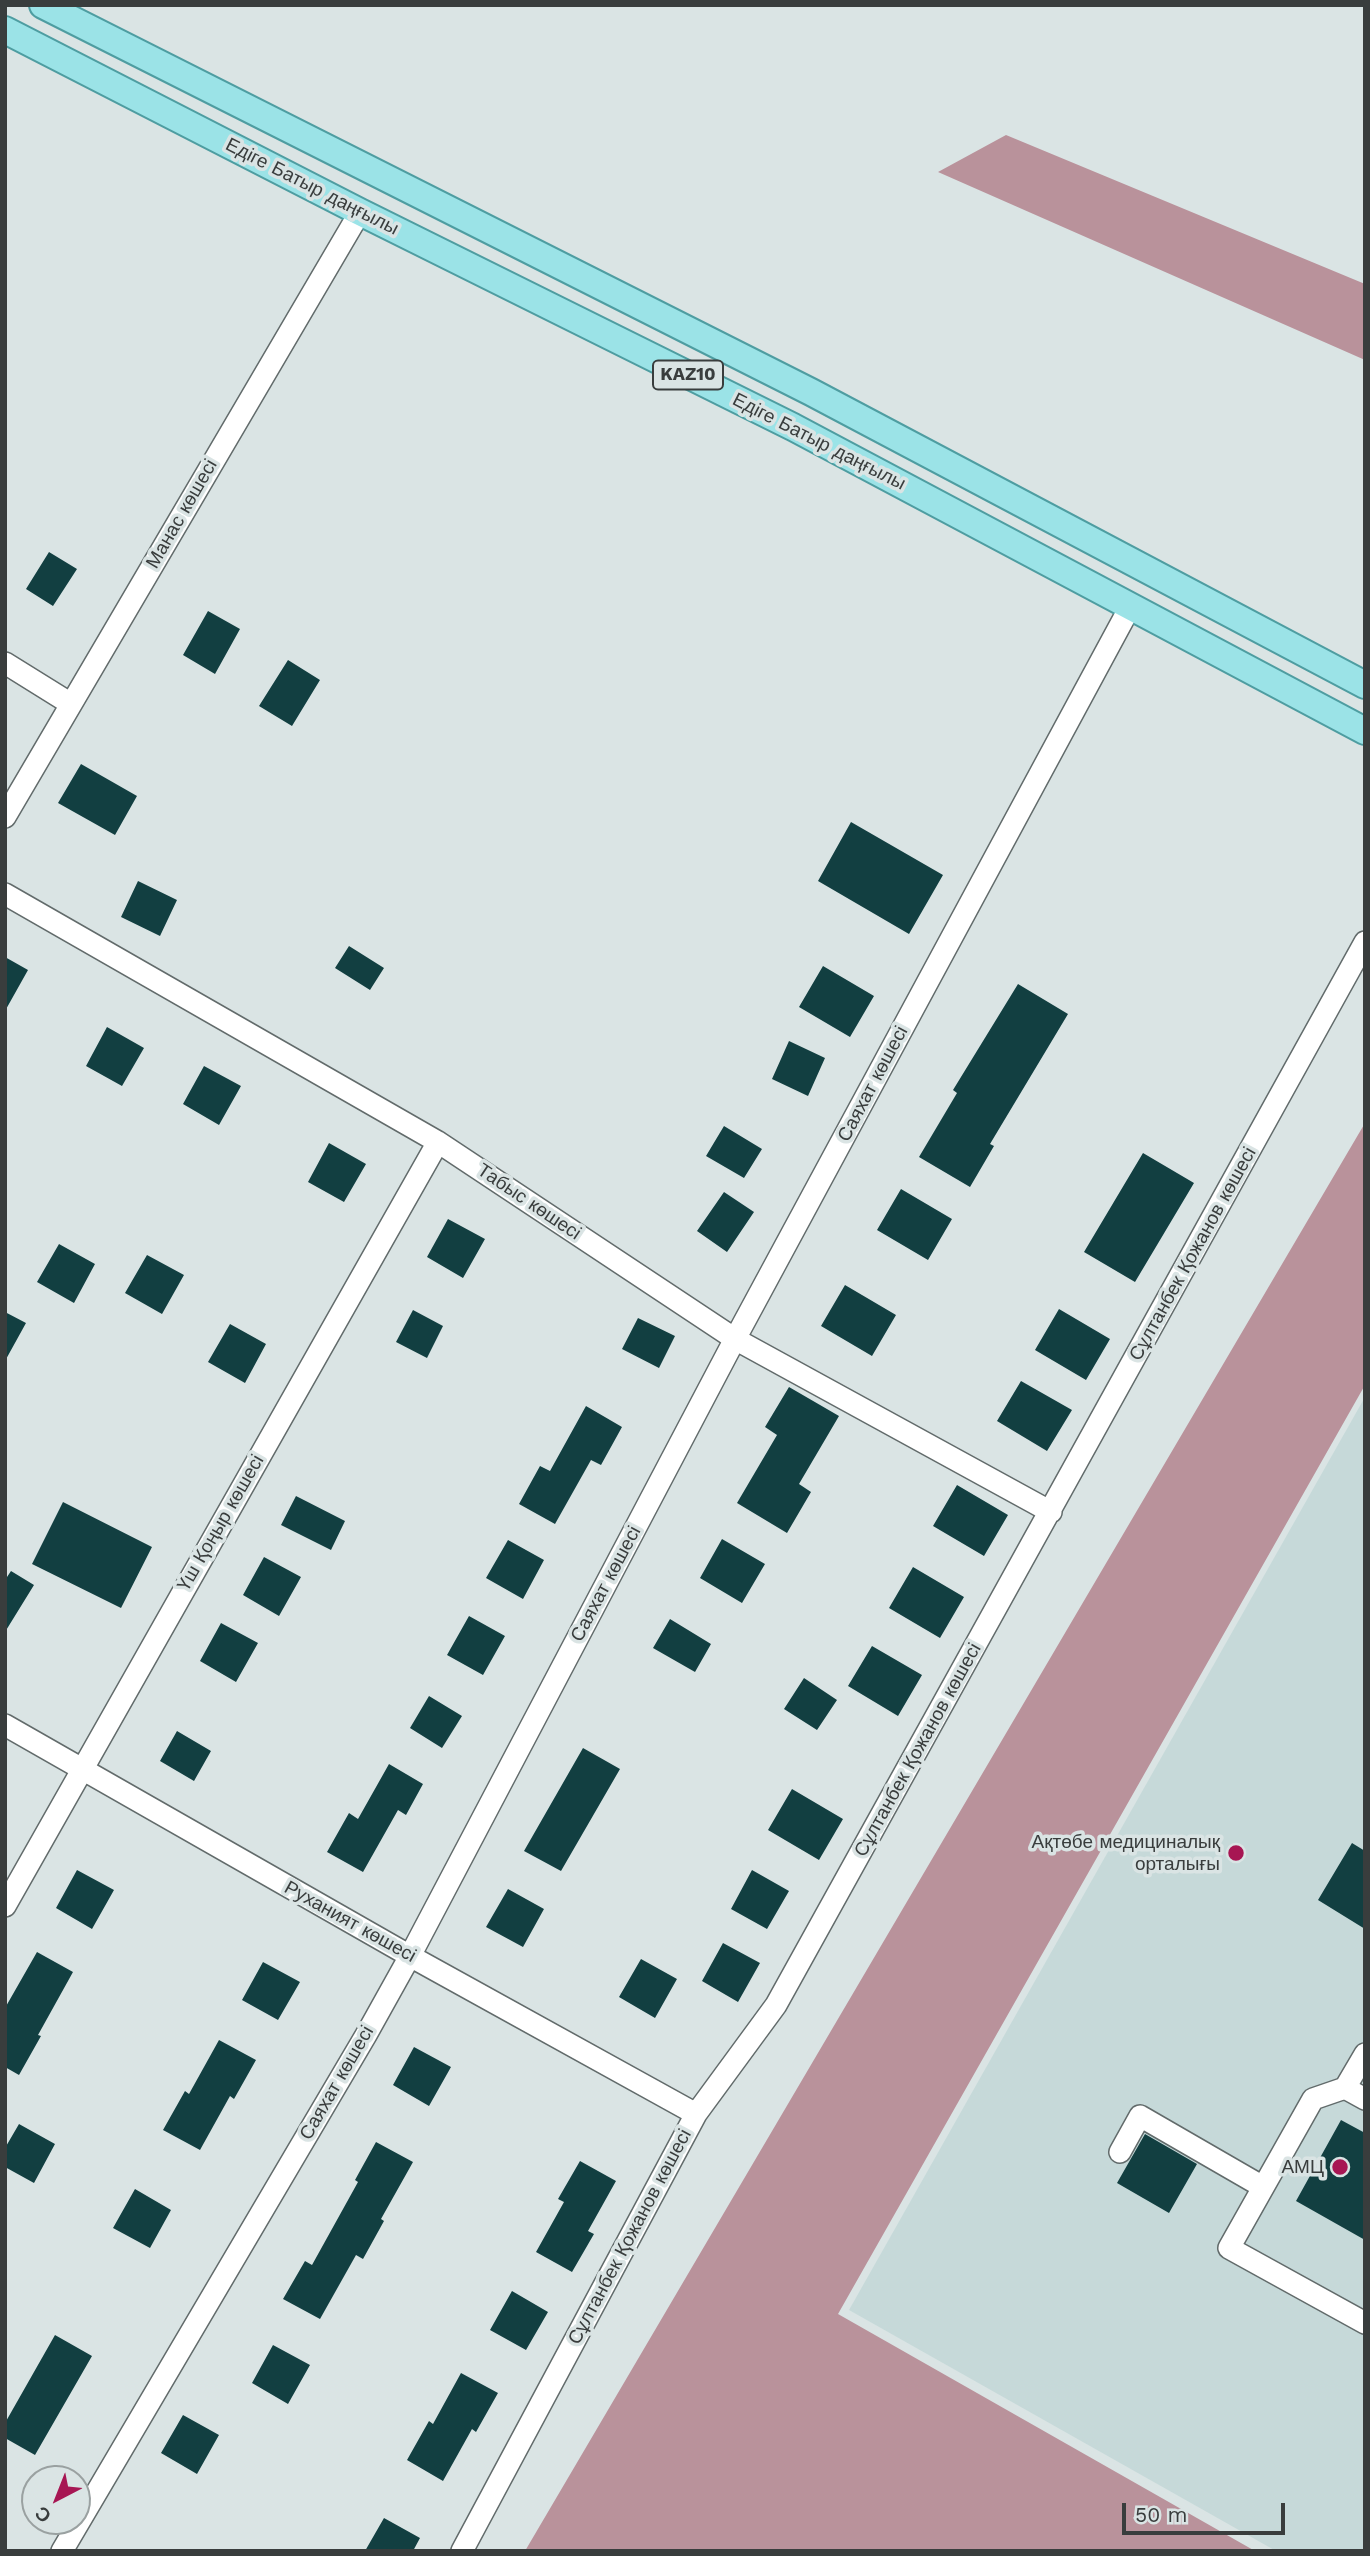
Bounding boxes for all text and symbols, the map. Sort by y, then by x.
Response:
street label: Едіге Батыр даңғылы [222,133,402,241]
road number: KAZ10 [653,360,723,390]
street label: Едіге Батыр даңғылы [729,388,909,496]
street label: Манас көшесі [142,455,222,573]
street label: Саяхат көшесі [833,1022,913,1146]
street label: Сұлтанбек Қожанов көшесі [1125,1143,1261,1365]
street label: Табыс көшесі [473,1159,585,1245]
street label: Үш Қоңыр көшесі [173,1451,269,1595]
street label: Саяхат көшесі [566,1522,646,1646]
street label: Сұлтанбек Қожанов көшесі [850,1639,986,1861]
place label: Ақтөбе медициналық орталығы [1032,1831,1220,1875]
marker: Ақтөбе медициналық орталығы [1226,1843,1246,1863]
street label: Руханият көшесі [280,1876,420,1968]
street label: Саяхат көшесі [295,2022,379,2144]
street label: Сұлтанбек Қожанов көшесі [563,2125,697,2349]
place label: АМЦ [1281,2156,1324,2178]
marker: АМЦ [1330,2157,1350,2177]
north arrow [21,2465,91,2535]
scale bar [1125,2490,1288,2534]
text: С [30,2501,56,2528]
text: 50 m [1135,2502,1187,2527]

